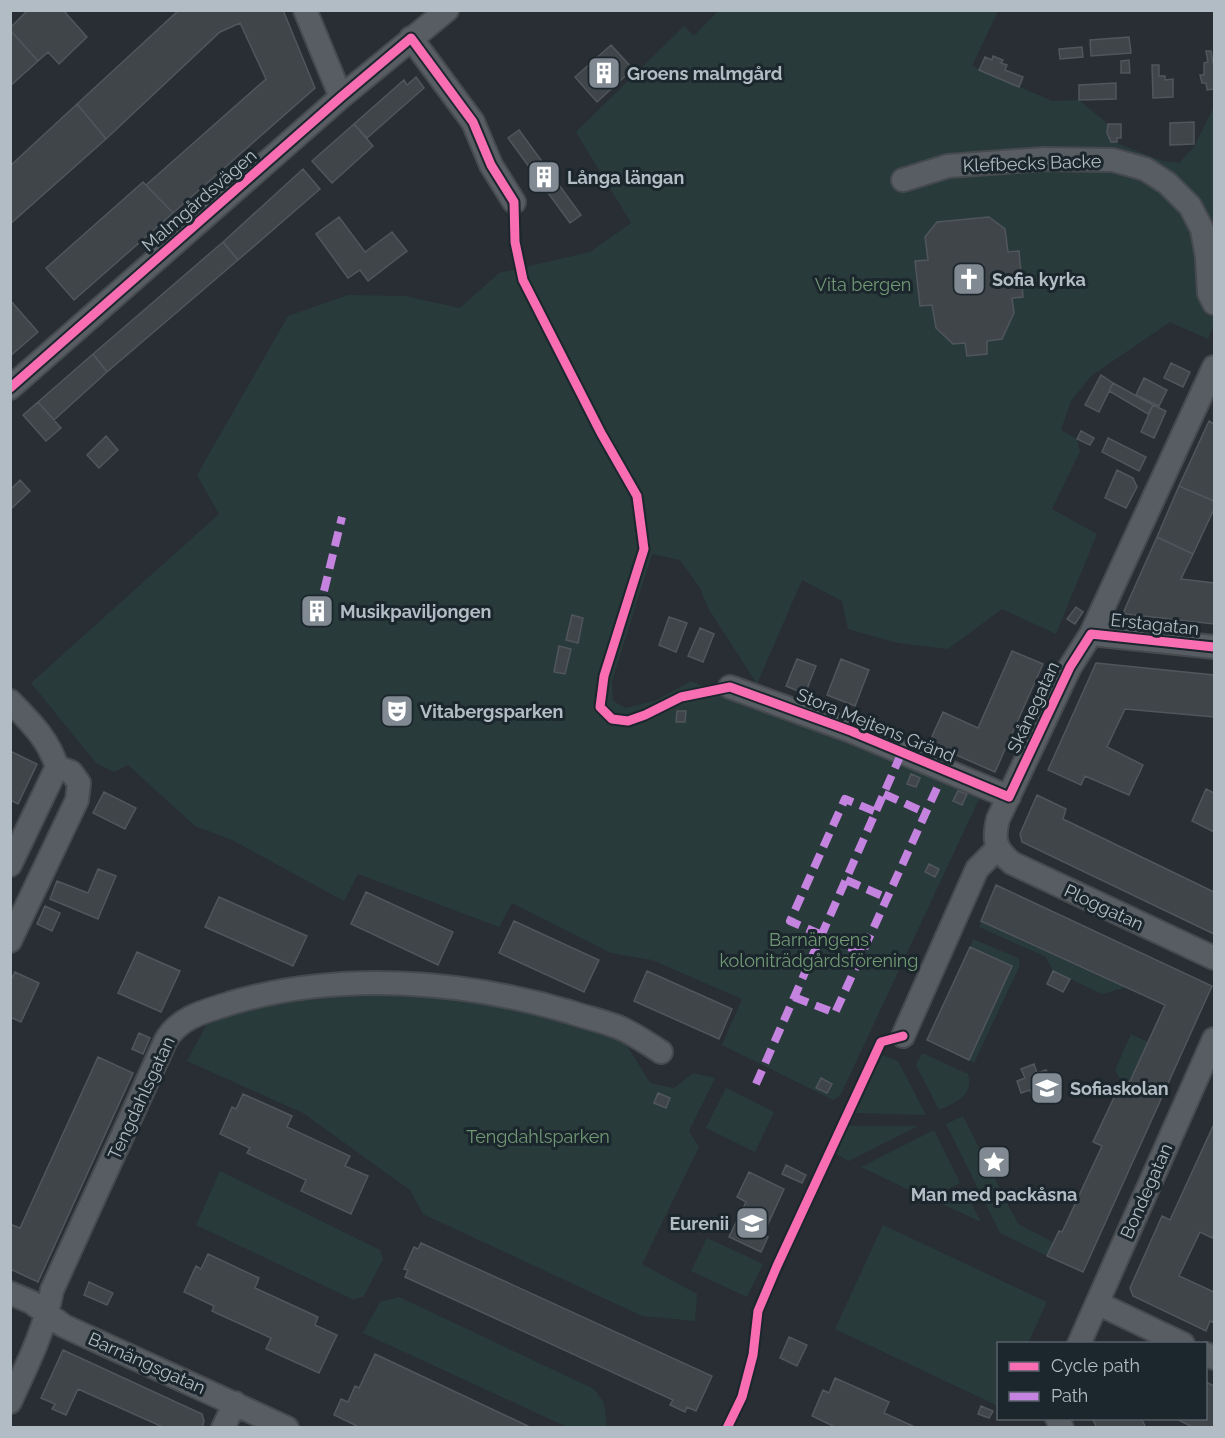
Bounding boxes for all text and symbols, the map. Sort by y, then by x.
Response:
building icon: Groens malmgård [586,55,622,91]
place label: Groens malmgård [627,63,782,84]
street label: Malmgårdsvägen [137,145,261,255]
street label: Klefbecks Backe [962,150,1102,176]
building icon: Långa längan [526,159,562,195]
place label: Långa längan [567,167,684,188]
church icon: Sofia kyrka [951,261,987,297]
place label: Sofia kyrka [992,269,1086,290]
park label: Vita bergen [815,274,911,295]
building icon: Musikpaviljongen [299,593,335,629]
place label: Musikpaviljongen [340,601,491,622]
street label: Erstagatan [1110,609,1200,639]
street label: Skånegatan [1003,658,1063,756]
street label: Stora Mejtens Gränd [794,684,958,766]
theatre icon: Vitabergsparken [379,693,415,729]
place label: Vitabergsparken [420,701,563,722]
street label: Ploggatan [1061,879,1147,935]
park label: Barnängens koloniträdgårdsförening [720,929,918,971]
street label: Tengdahlsgatan [103,1033,179,1163]
school or university icon: Sofiaskolan [1029,1070,1065,1106]
place label: Sofiaskolan [1070,1078,1169,1099]
park label: Tengdahlsparken [466,1126,610,1147]
street label: Bondegatan [1116,1140,1176,1242]
place icon: Man med packåsna [976,1144,1012,1180]
place label: Man med packåsna [911,1184,1077,1205]
school or university icon: Eurenii [734,1205,770,1241]
place label: Eurenii [669,1213,729,1234]
street label: Barnängsgatan [85,1328,209,1398]
legend [997,1342,1207,1420]
text: Cycle path [1051,1355,1140,1376]
text: Path [1051,1385,1088,1406]

